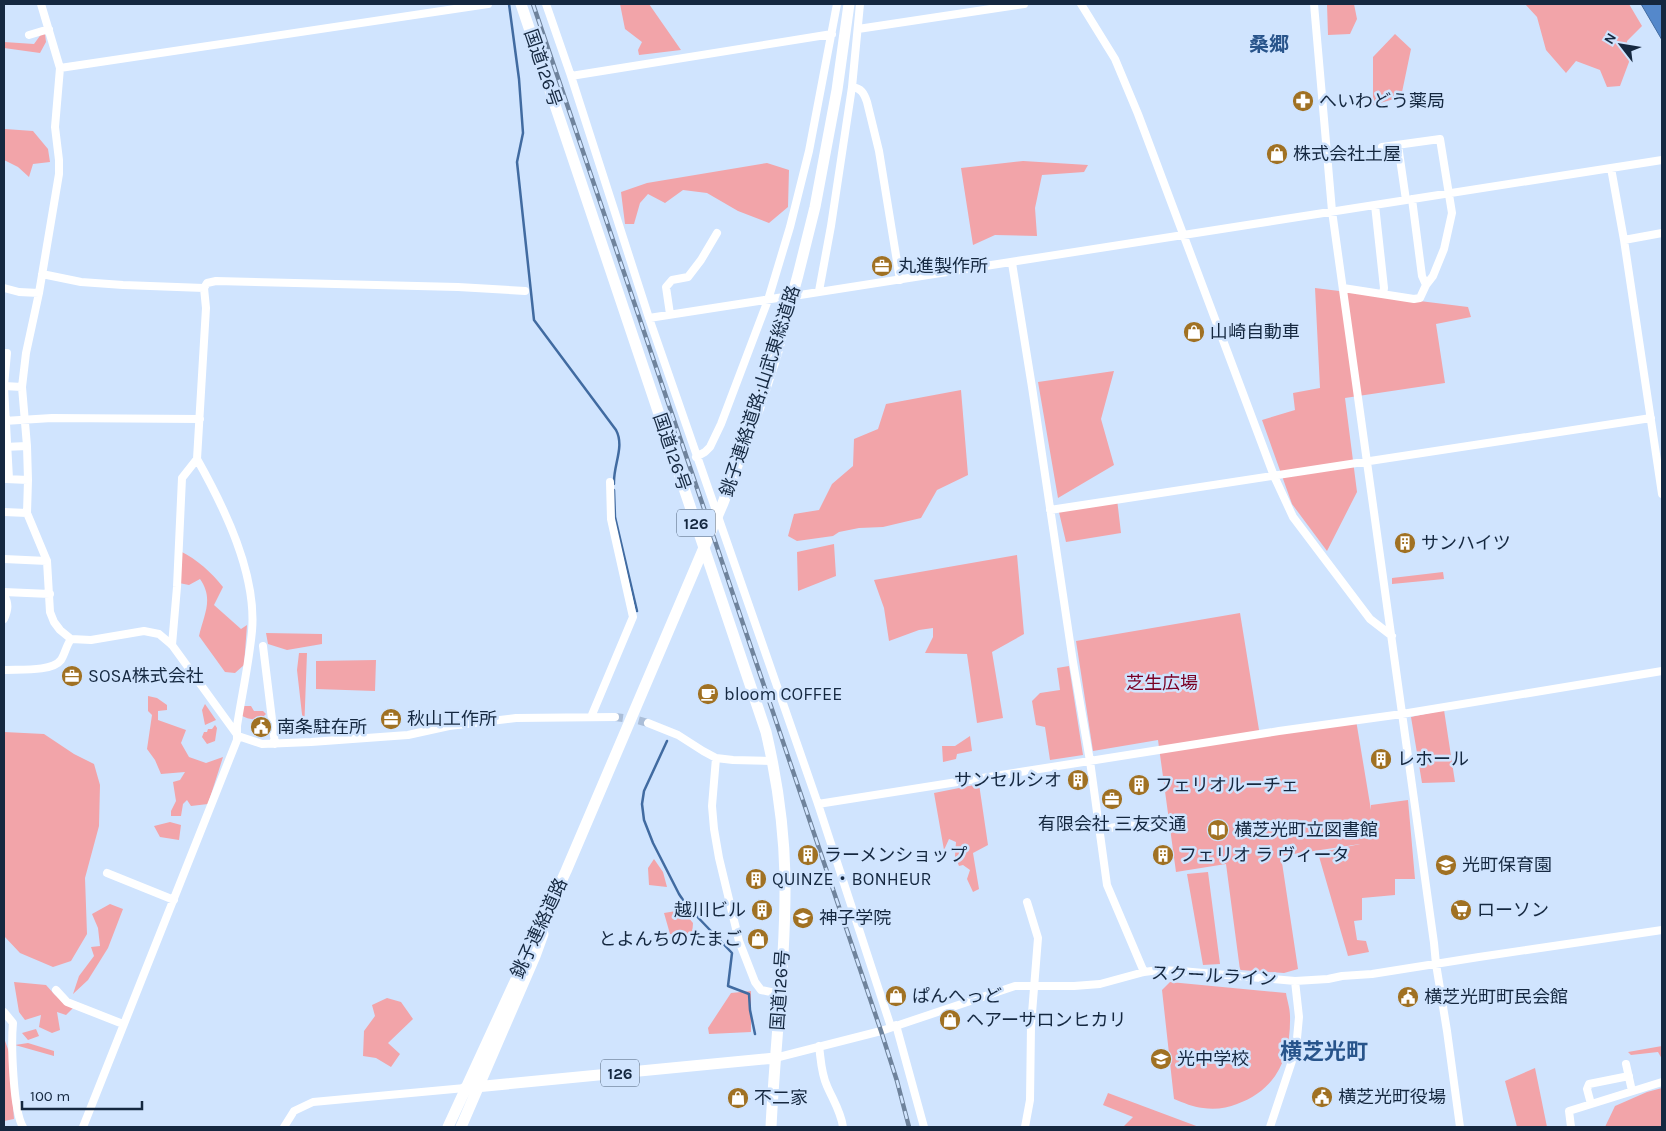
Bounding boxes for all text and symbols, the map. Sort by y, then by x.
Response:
north arrow [1596,20,1646,70]
street label: 国道126号 [519,26,567,110]
text: N [1600,30,1620,47]
district label: 桑郷 [1249,33,1289,56]
pharmacy icon: へいわどう薬局 [1291,89,1315,113]
place label: へいわどう薬局 [1319,90,1445,112]
shop icon: 株式会社土屋 [1265,142,1289,166]
place label: 株式会社土屋 [1293,143,1401,165]
office icon: 丸進製作所 [870,254,894,278]
place label: 丸進製作所 [898,255,988,277]
street label: 銚子連絡道路;山武東総道路 [715,283,805,499]
shop icon: 山崎自動車 [1182,320,1206,344]
place label: 山崎自動車 [1210,321,1300,343]
street label: 国道126号 [648,410,696,494]
road number: 126 [677,509,715,536]
building icon: サンハイツ [1393,531,1417,555]
place label: サンハイツ [1421,532,1511,554]
office icon: SOSA株式会社 [60,664,84,688]
place label: SOSA株式会社 [88,665,204,687]
park label: 芝生広場 [1126,672,1198,694]
cafe icon: bloom COFFEE [696,682,720,706]
place label: bloom COFFEE [724,683,842,705]
office icon: 秋山工作所 [379,707,403,731]
place label: 秋山工作所 [407,708,497,730]
public building icon: 南条駐在所 [249,715,273,739]
place label: 南条駐在所 [277,716,367,738]
building icon: レホール [1369,747,1393,771]
place label: レホール [1397,748,1469,770]
building icon: サンセルシオ [1066,768,1090,792]
place label: サンセルシオ [954,769,1062,791]
building icon: フェリオルーチェ [1127,773,1151,797]
place label: フェリオルーチェ [1155,774,1299,796]
office icon: 有限会社 三友交通 [1100,787,1124,811]
place label: 有限会社 三友交通 [1038,813,1186,835]
library icon: 横芝光町立図書館 [1206,818,1230,842]
place label: 横芝光町立図書館 [1234,819,1378,841]
building icon: ラーメンショップ [796,843,820,867]
building icon: フェリオ ラ ヴィータ [1151,843,1175,867]
place label: ラーメンショップ [824,844,967,866]
place label: フェリオ ラ ヴィータ [1179,844,1350,866]
school or university icon: 光町保育園 [1434,853,1458,877]
place label: 光町保育園 [1462,854,1552,876]
building icon: QUINZE・BONHEUR [744,867,768,891]
place label: QUINZE・BONHEUR [772,868,932,890]
street label: 銚子連絡道路 [506,874,572,982]
building icon: 越川ビル [750,898,774,922]
supermarket icon: ローソン [1449,898,1473,922]
place label: 越川ビル [674,899,746,921]
place label: ローソン [1477,899,1549,921]
school or university icon: 神子学院 [791,906,815,930]
place label: 神子学院 [819,907,891,929]
shop icon: とよんちのたまご [746,927,770,951]
place label: とよんちのたまご [599,928,742,950]
street label: 国道126号 [766,949,794,1031]
street label: スクールライン [1151,962,1277,990]
shop icon: ぱんへっど [884,984,908,1008]
place label: ぱんへっど [912,985,1002,1007]
public building icon: 横芝光町町民会館 [1396,985,1420,1009]
place label: 横芝光町町民会館 [1424,986,1568,1008]
shop icon: ヘアーサロンヒカリ [938,1008,962,1032]
place label: ヘアーサロンヒカリ [966,1009,1127,1031]
district label: 横芝光町 [1280,1039,1368,1065]
school or university icon: 光中学校 [1149,1047,1173,1071]
place label: 光中学校 [1177,1048,1249,1070]
road number: 126 [601,1060,639,1086]
scale bar [22,1078,142,1110]
public building icon: 横芝光町役場 [1310,1085,1334,1109]
shop icon: 不二家 [726,1086,750,1110]
place label: 横芝光町役場 [1338,1086,1446,1108]
text: 100 m [30,1087,70,1105]
place label: 不二家 [754,1087,808,1109]

